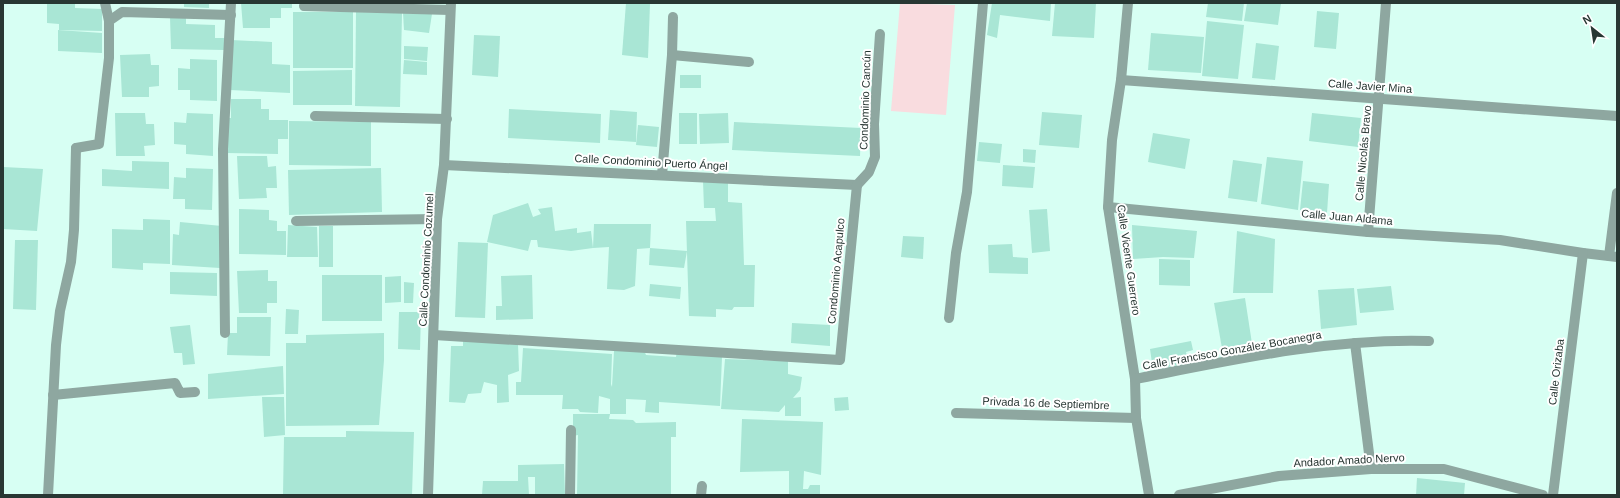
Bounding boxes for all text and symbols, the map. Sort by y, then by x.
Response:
north arrow [1572,8,1612,48]
text: N [1581,12,1593,27]
street label: Condominio Cancún [857,50,873,150]
street label: Calle Javier Mina [1327,77,1413,95]
street label: Calle Nicolás Bravo [1353,105,1373,201]
street label: Calle Condominio Puerto Ángel [574,152,728,172]
street label: Calle Condominio Cozumel [417,193,435,327]
street label: Calle Vicente Guerrero [1115,204,1143,316]
street label: Calle Juan Aldama [1301,207,1394,227]
street label: Condominio Acapulco [825,217,847,325]
street label: Calle Francisco González Bocanegra [1142,328,1323,372]
street label: Calle Orizaba [1546,337,1566,406]
street label: Privada 16 de Septiembre [982,395,1110,411]
street label: Andador Amado Nervo [1293,451,1405,469]

